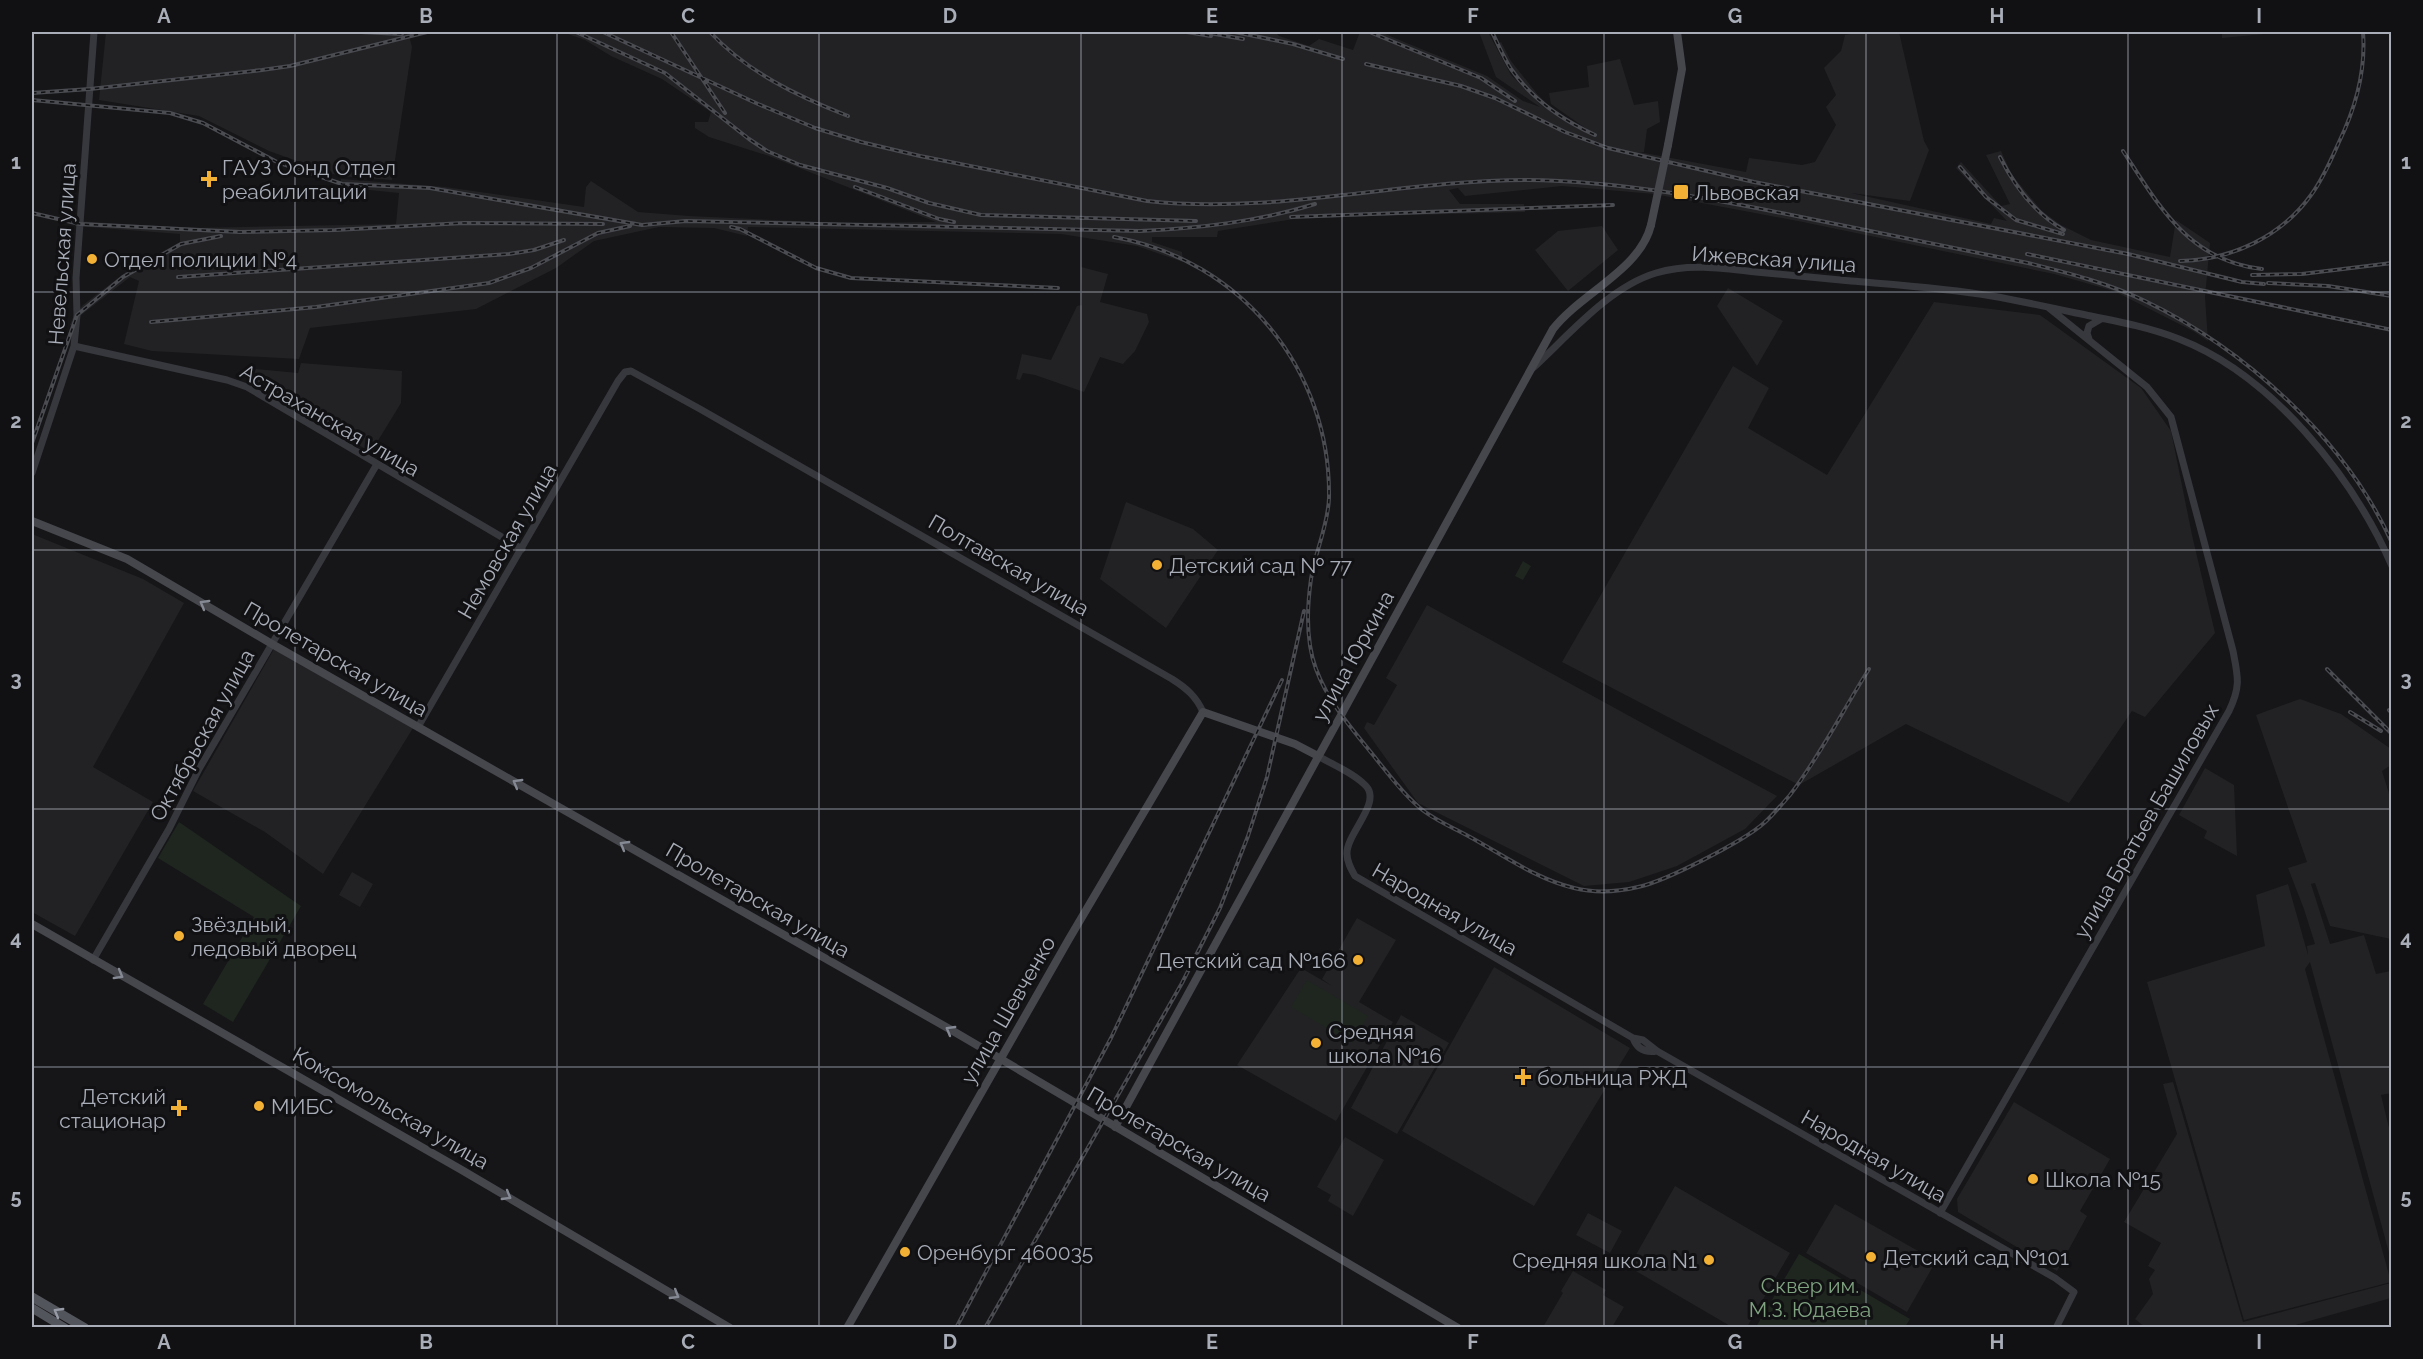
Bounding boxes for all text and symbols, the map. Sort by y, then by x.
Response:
text: A [157,4,171,28]
text: B [419,4,433,28]
text: C [681,4,695,28]
text: D [943,4,957,28]
text: E [1206,4,1218,28]
text: F [1467,4,1479,28]
text: G [1728,4,1742,28]
text: H [1990,4,2004,28]
text: I [2256,4,2262,28]
text: 1 [11,150,21,174]
text: 1 [2401,150,2411,174]
place label: ГАУЗ Оонд Отдел реабилитации [222,155,396,204]
street label: Невельская улица [43,162,81,346]
marker: ГАУЗ Оонд Отдел реабилитации [200,170,218,188]
place label: Львовская [1694,180,1799,205]
marker: Львовская [1672,183,1690,201]
street label: Ижевская улица [1691,241,1857,277]
place label: Отдел полиции №4 [104,247,297,272]
marker: Отдел полиции №4 [85,252,99,266]
street label: Астраханская улица [236,358,424,482]
text: 2 [10,409,22,433]
text: 2 [2400,409,2412,433]
street label: Немовская улица [452,459,562,623]
street label: Полтавская улица [924,509,1094,621]
place label: Детский сад № 77 [1169,553,1353,578]
marker: Детский сад № 77 [1150,558,1164,572]
street label: улица Юркина [1307,586,1399,726]
street label: Пролетарская улица [240,596,432,722]
one-way arrow [200,600,210,612]
street label: Октябрьская улица [144,645,260,825]
text: 3 [10,667,22,691]
text: 3 [2400,667,2412,691]
street label: улица Братьев Башиловых [2068,699,2224,943]
one-way arrow [513,779,523,790]
street label: Пролетарская улица [662,837,854,963]
one-way arrow [620,840,630,852]
street label: Народная улица [1368,857,1522,961]
place label: Звёздный, ледовый дворец [191,912,357,961]
text: 4 [10,926,22,950]
text: 4 [2400,926,2412,950]
marker: Звёздный, ледовый дворец [172,929,186,943]
street label: улица Шевченко [956,932,1060,1088]
place label: Детский сад №166 [1156,948,1346,973]
marker: Детский сад №166 [1351,953,1365,967]
one-way arrow [112,967,123,979]
place label: Средняя школа №16 [1328,1019,1442,1068]
one-way arrow [946,1026,956,1037]
marker: Средняя школа №16 [1309,1036,1323,1050]
street label: Комсомольская улица [289,1042,493,1174]
place label: больница РЖД [1537,1065,1687,1090]
marker: больница РЖД [1514,1068,1532,1086]
street label: Пролетарская улица [1083,1081,1275,1207]
place label: Детский стационар [59,1084,166,1133]
place label: МИБС [271,1094,333,1119]
marker: Детский стационар [170,1099,188,1117]
marker: МИБС [252,1099,266,1113]
street label: Народная улица [1797,1104,1951,1208]
place label: Школа №15 [2045,1167,2161,1192]
marker: Школа №15 [2026,1172,2040,1186]
text: 5 [10,1185,22,1209]
text: 5 [2400,1185,2412,1209]
one-way arrow [501,1189,511,1200]
place label: Оренбург 460035 [917,1240,1093,1265]
marker: Оренбург 460035 [898,1245,912,1259]
place label: Детский сад №101 [1883,1245,2069,1270]
place label: Средняя школа N1 [1512,1248,1697,1273]
marker: Детский сад №101 [1864,1250,1878,1264]
marker: Средняя школа N1 [1702,1253,1716,1267]
park label: Сквер им. М.З. Юдаева [1749,1273,1871,1322]
one-way arrow [669,1287,679,1299]
one-way arrow [54,1308,64,1319]
text: A [157,1330,171,1354]
text: B [419,1330,433,1354]
text: C [681,1330,695,1354]
text: D [943,1330,957,1354]
text: E [1206,1330,1218,1354]
text: F [1467,1330,1479,1354]
text: G [1728,1330,1742,1354]
text: H [1990,1330,2004,1354]
text: I [2256,1330,2262,1354]

